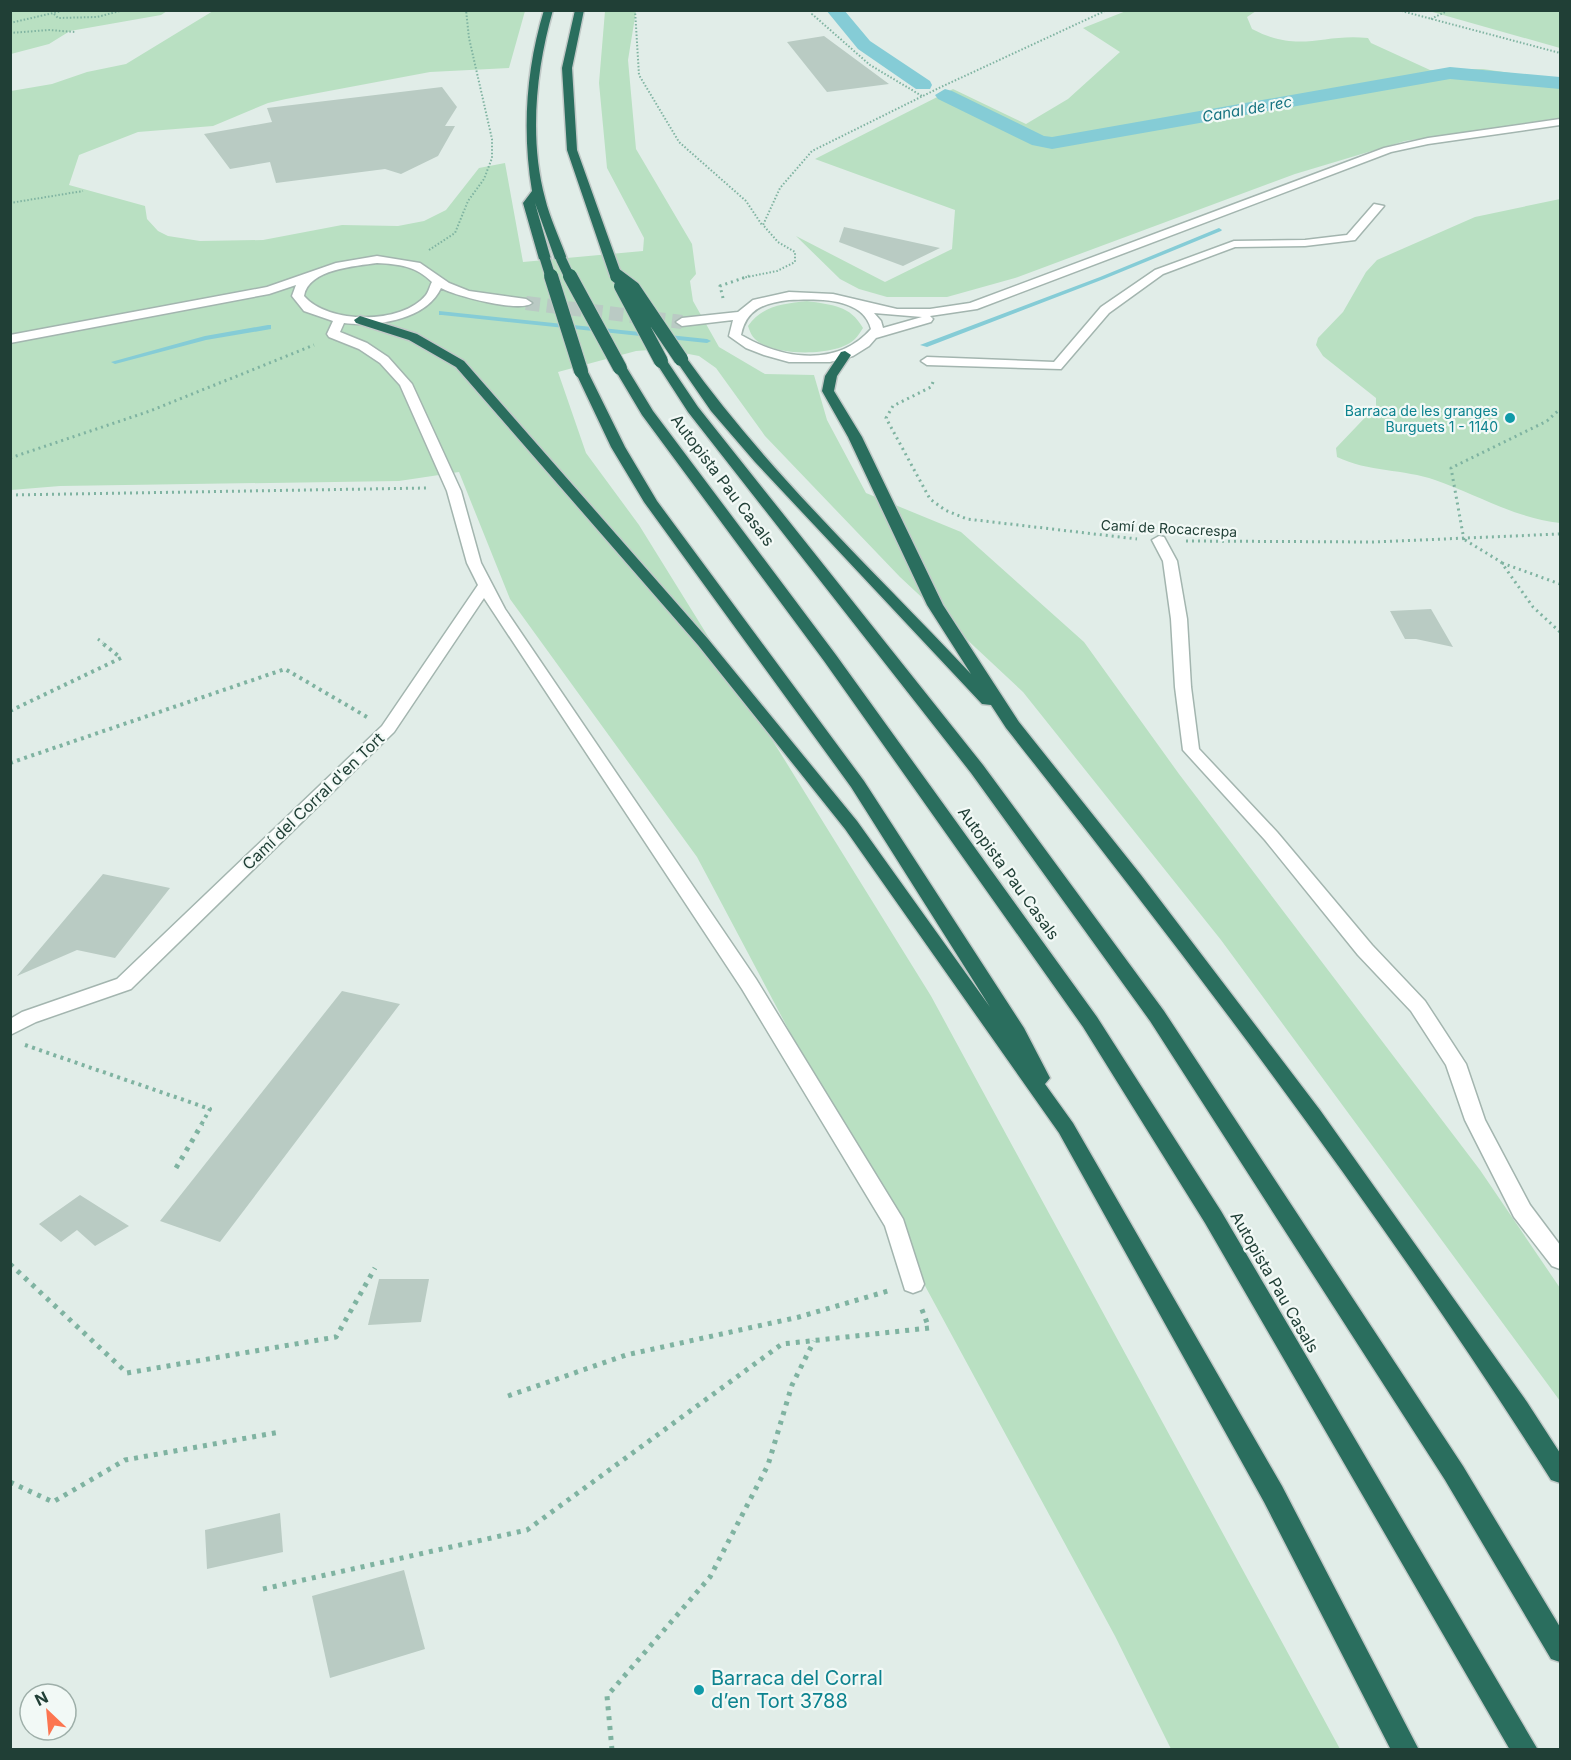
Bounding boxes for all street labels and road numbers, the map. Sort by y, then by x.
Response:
street label: Autopista Pau Casals [667,410,779,550]
street label: Camí de Rocacrespa [1100,516,1238,540]
street label: Camí del Corral d'en Tort [238,728,388,874]
street label: Autopista Pau Casals [954,803,1064,943]
street label: Autopista Pau Casals [1226,1208,1324,1356]

